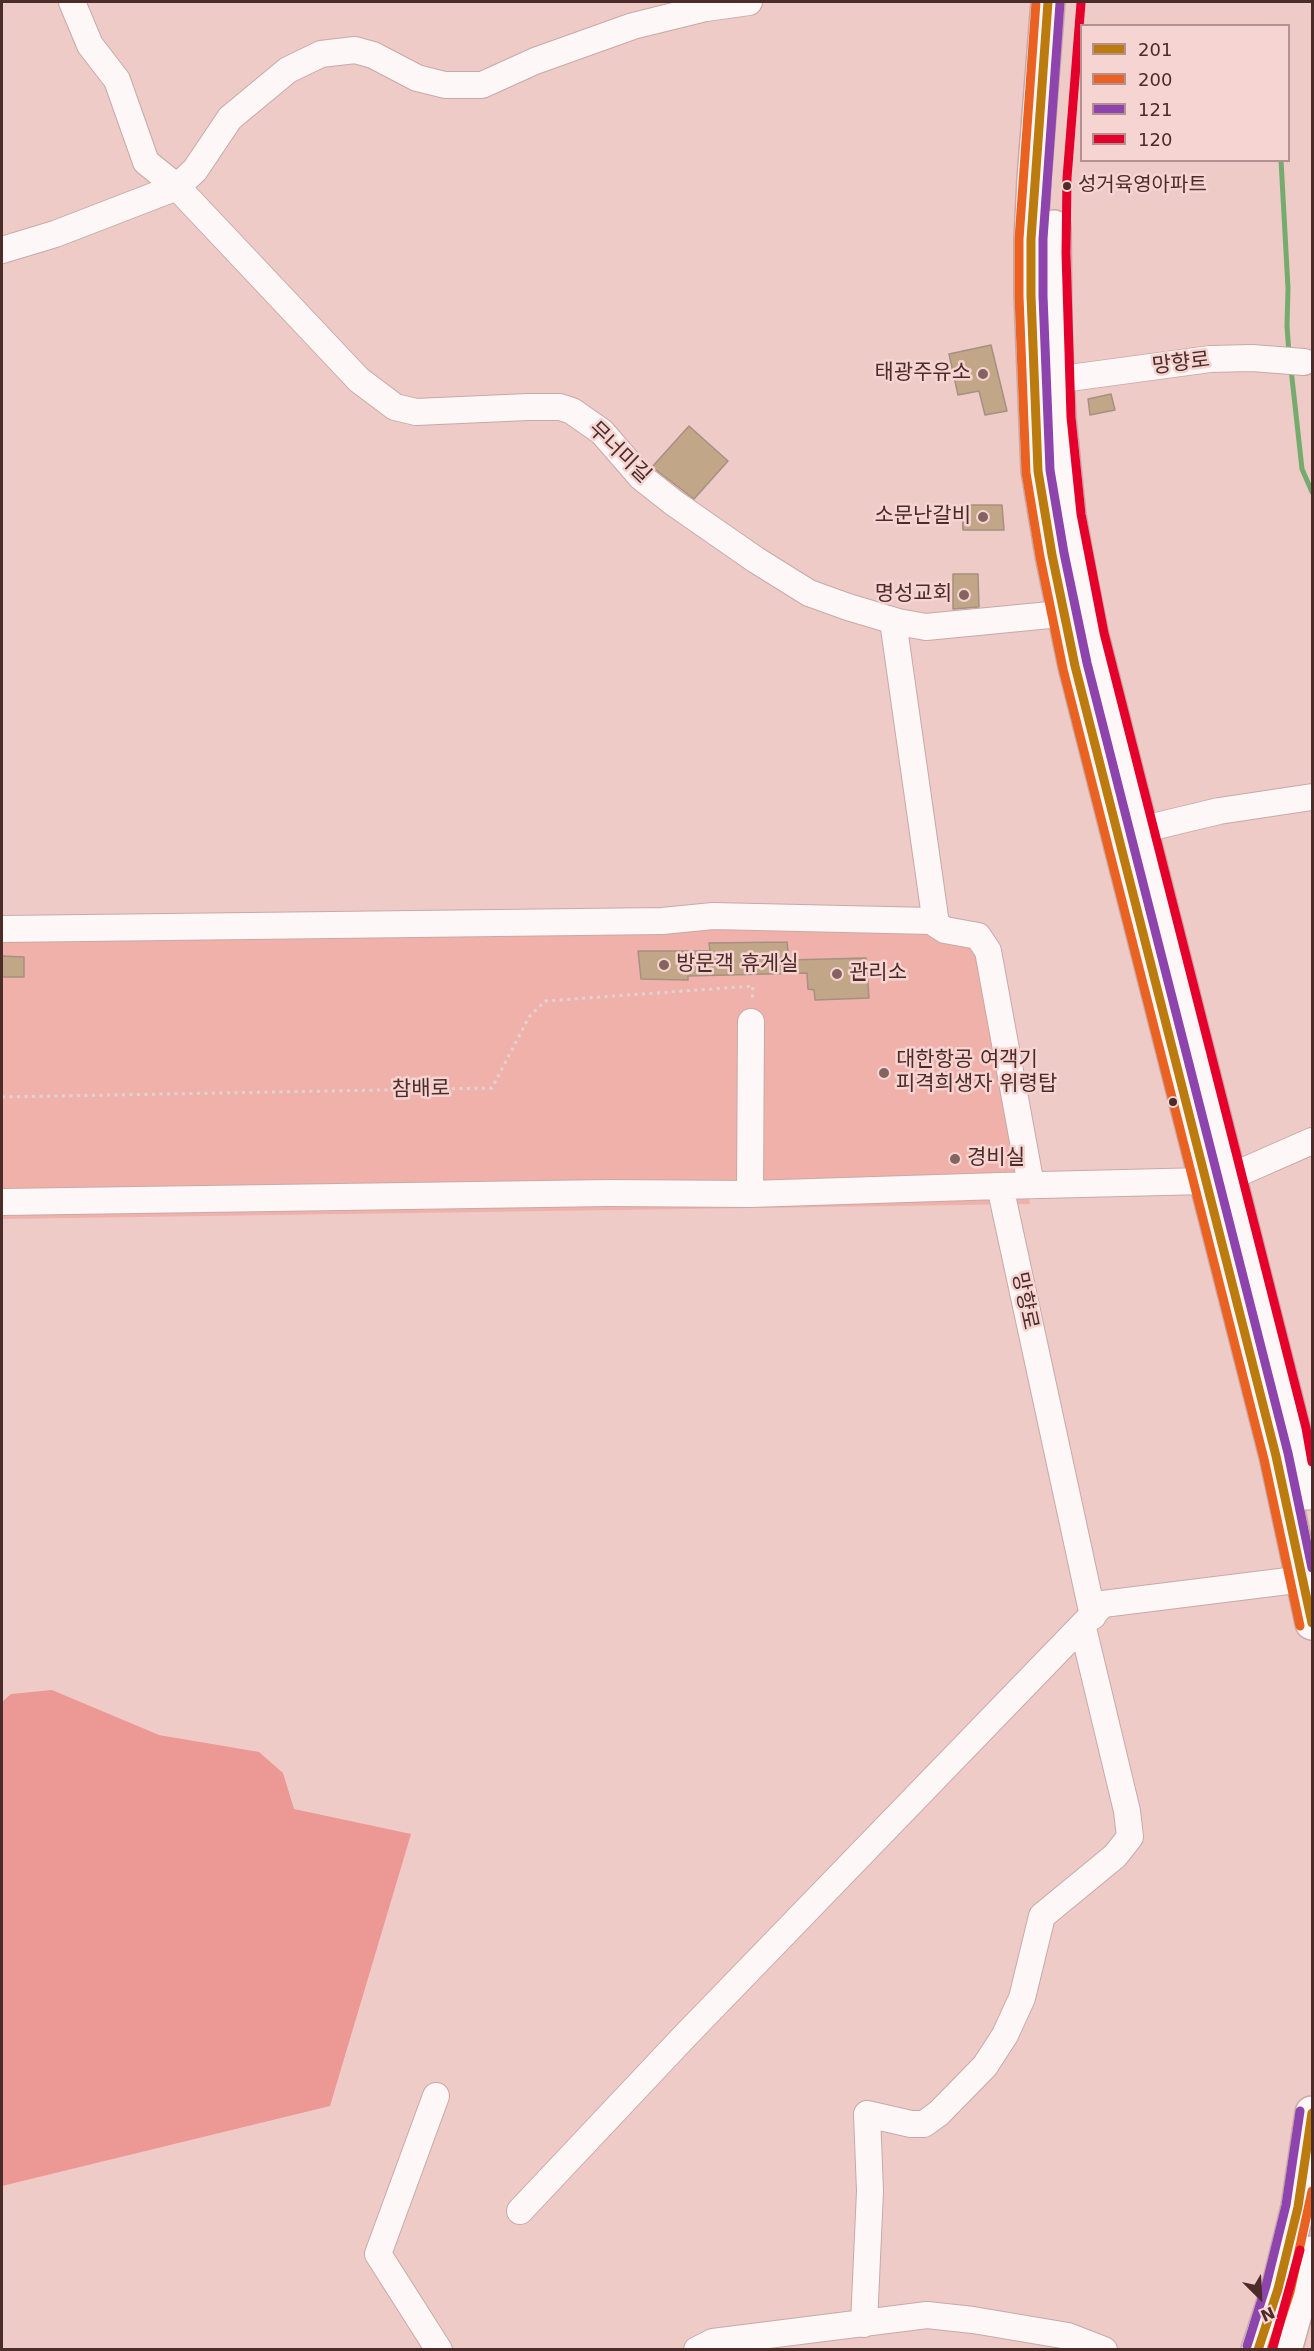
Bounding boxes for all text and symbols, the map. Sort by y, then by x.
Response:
legend [1080,24,1290,162]
text: 201 [1138,39,1172,60]
text: 200 [1138,69,1172,90]
text: 121 [1138,99,1172,120]
text: 120 [1138,129,1172,150]
place label: 성거육영아파트 [1078,174,1207,198]
marker: 성거육영아파트 [1061,180,1073,192]
street label: 망향로 [1151,348,1211,380]
place label: 태광주유소 [874,361,971,387]
marker: 태광주유소 [976,367,990,381]
street label: 무너미길 [582,417,656,489]
place label: 소문난갈비 [874,504,971,530]
marker: 소문난갈비 [976,510,990,524]
place label: 명성교회 [875,582,952,608]
marker: 명성교회 [957,588,971,602]
place label: 방문객 휴게실 [676,952,799,978]
marker: 방문객 휴게실 [657,958,671,972]
place label: 관리소 [849,961,907,987]
marker: 관리소 [830,967,844,981]
place label: 대한항공 여객기 피격희생자 위령탑 [896,1048,1057,1098]
marker: 대한항공 여객기 피격희생자 위령탑 [877,1066,891,1080]
street label: 참배로 [392,1077,450,1103]
unlabelled marker [1167,1096,1179,1108]
place label: 경비실 [967,1146,1025,1172]
marker: 경비실 [948,1152,962,1166]
street label: 망향로 [1006,1270,1042,1332]
north arrow [1230,2267,1290,2327]
text: N [1258,2302,1278,2325]

